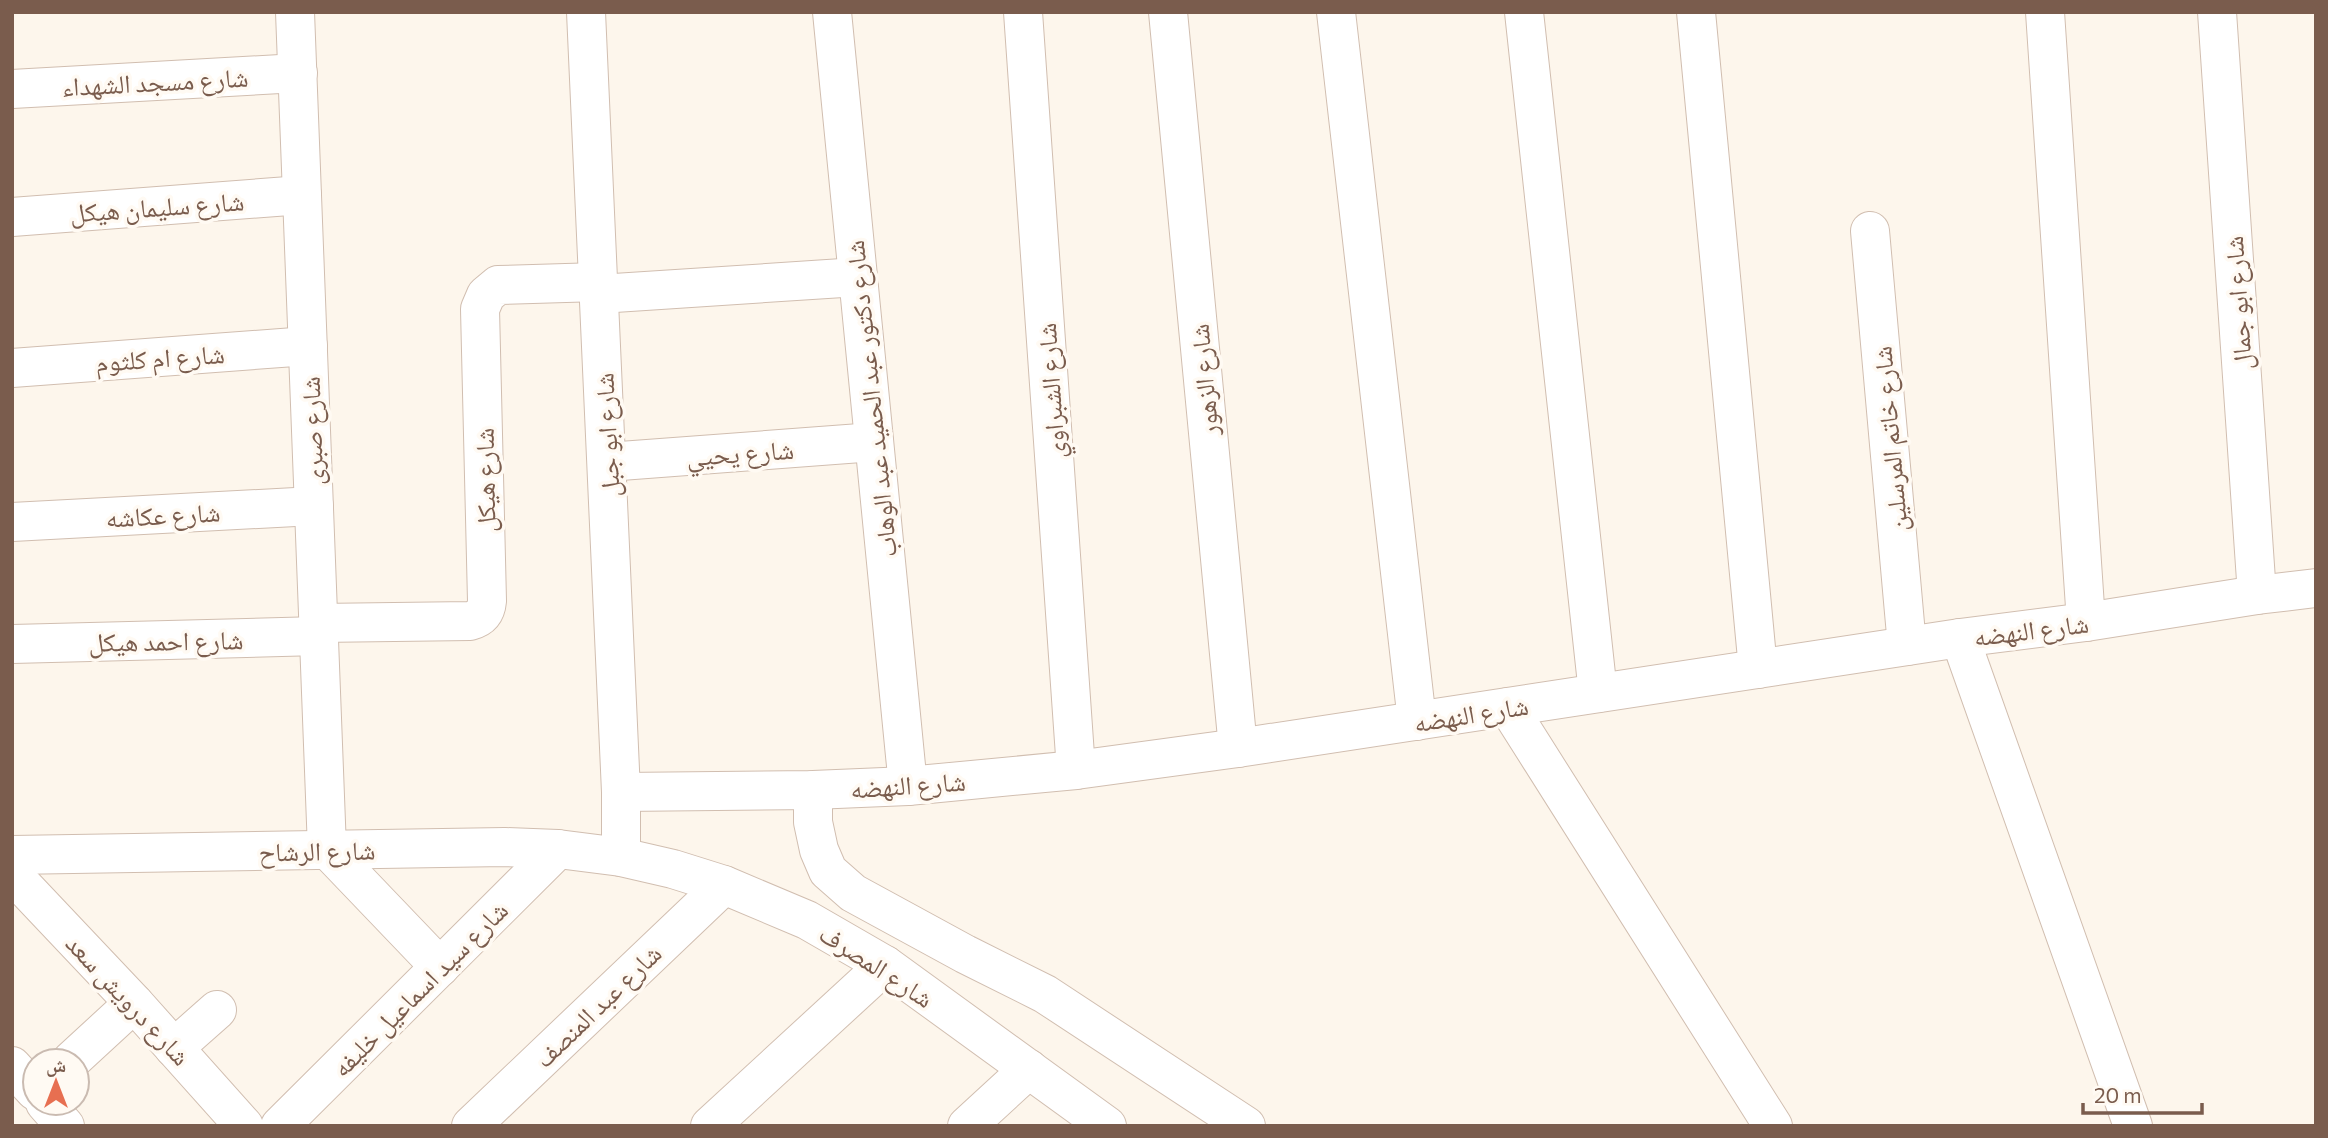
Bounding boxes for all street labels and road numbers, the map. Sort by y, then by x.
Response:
street label: شارع مسجد الشهداء [61,61,249,103]
street label: شارع سليمان هيكل [69,184,245,230]
street label: شارع ابو جمال [2217,235,2259,371]
street label: شارع دكتور عبد الحميد عبد الوهاب [838,239,904,559]
street label: شارع الشبراوي [1030,322,1077,460]
street label: شارع الزهور [1183,323,1225,438]
street label: شارع ام كلثوم [94,337,226,381]
street label: شارع خاتم المرسلين [1865,345,1916,533]
street label: شارع ابو جبل [587,372,627,498]
street label: شارع صبرى [294,376,330,486]
street label: شارع هيكل [468,428,502,532]
street label: شارع يحيي [685,433,795,478]
street label: شارع عكاشه [105,496,221,534]
street label: شارع النهضه [1972,607,2090,653]
street label: شارع احمد هيكل [88,623,244,659]
street label: شارع النهضه [1411,689,1531,739]
street label: شارع النهضه [849,765,967,805]
street label: شارع الرشاح [258,833,376,869]
street label: شارع سيد اسماعيل خليفه [325,894,515,1084]
street label: شارع المصرف [813,917,940,1015]
street label: شارع درويش سعد [59,927,198,1072]
street label: شارع عبد المنصف [527,937,668,1075]

